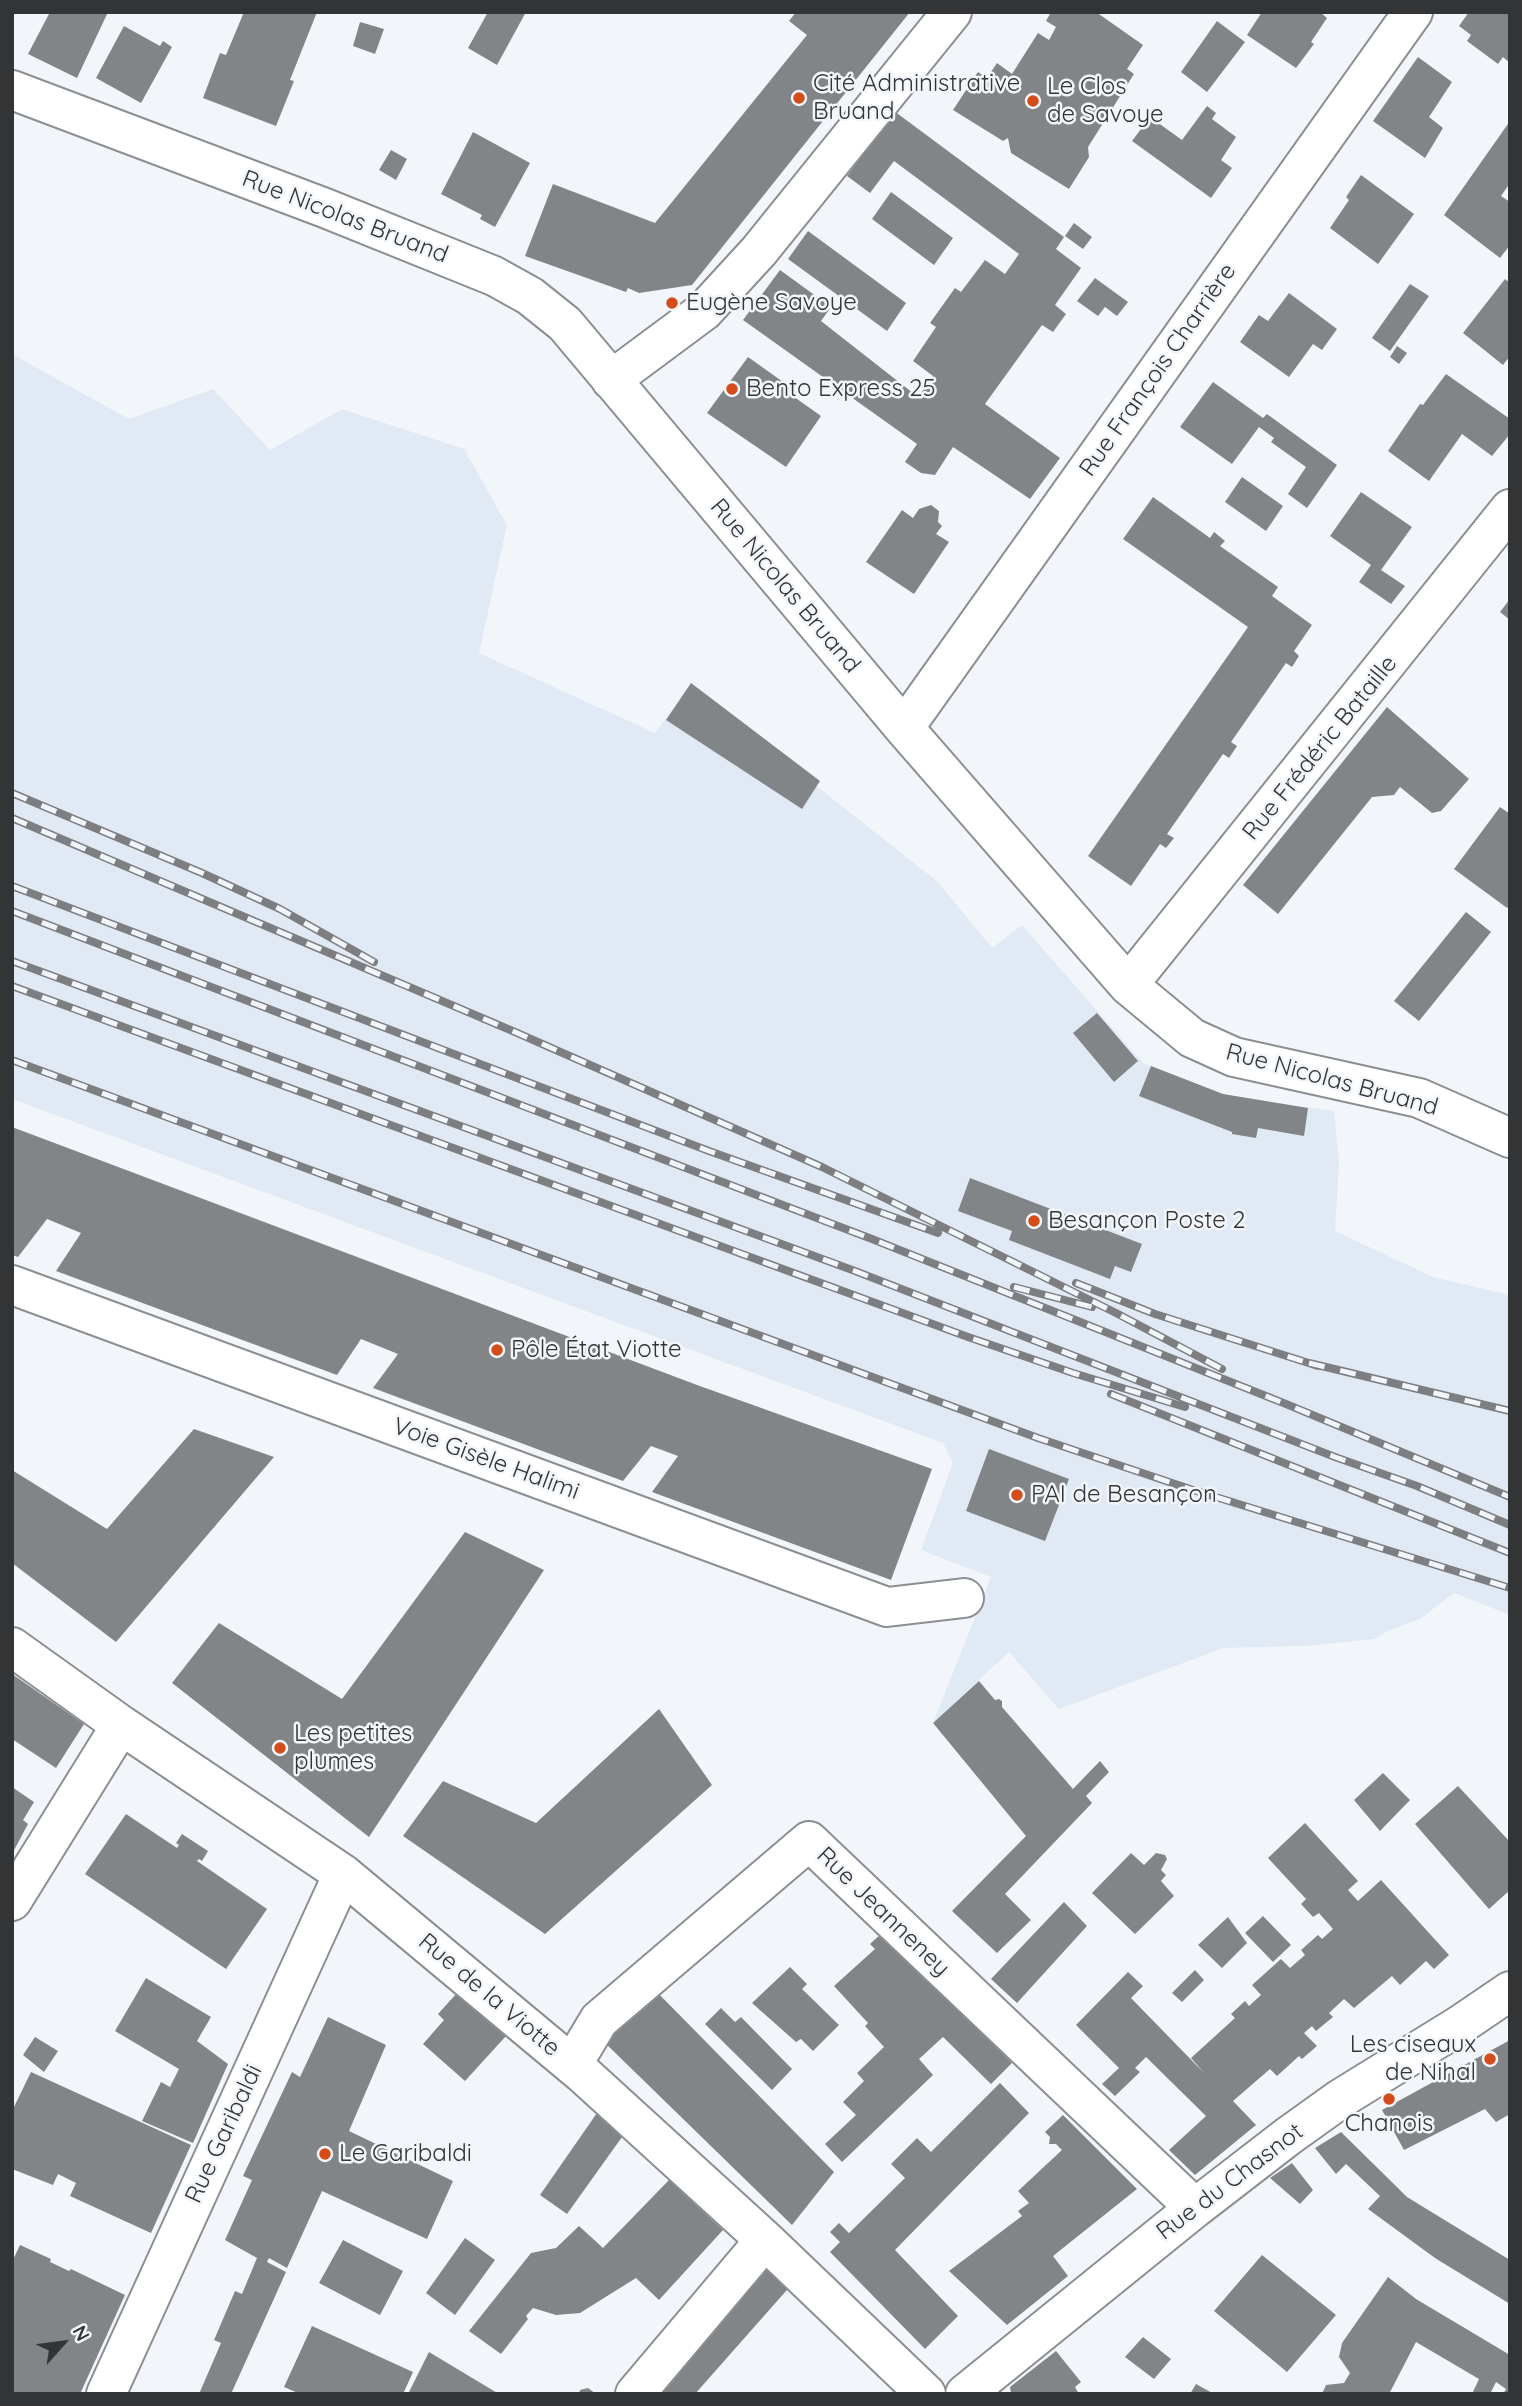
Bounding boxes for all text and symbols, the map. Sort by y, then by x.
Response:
place label: Cité Administrative Bruand [813,70,1020,126]
place label: Le Clos de Savoye [1047,73,1164,129]
marker: Cité Administrative Bruand [791,90,807,106]
marker: Le Clos de Savoye [1025,93,1041,109]
street label: Rue Nicolas Bruand [238,164,452,270]
street label: Rue François Charrière [1074,258,1242,482]
place label: Eugène Savoye [686,289,857,317]
marker: Eugène Savoye [664,295,680,311]
place label: Bento Express 25 [746,375,936,403]
marker: Bento Express 25 [724,381,740,397]
street label: Rue Nicolas Bruand [704,493,866,679]
street label: Rue Frédéric Bataille [1237,650,1403,846]
street label: Rue Nicolas Bruand [1223,1038,1441,1122]
place label: Besançon Poste 2 [1048,1207,1246,1235]
marker: Besançon Poste 2 [1026,1213,1042,1229]
place label: Pôle État Viotte [511,1336,681,1364]
marker: Pôle État Viotte [489,1342,505,1358]
street label: Voie Gisèle Halimi [389,1412,583,1506]
place label: PAI de Besançon [1031,1481,1217,1509]
marker: PAI de Besançon [1009,1487,1025,1503]
place label: Les petites plumes [294,1720,412,1776]
marker: Les petites plumes [272,1740,288,1756]
street label: Rue Jeanneney [810,1841,956,1983]
street label: Rue de la Viotte [412,1927,566,2063]
place label: Les ciseaux de Nihal [1350,2031,1476,2087]
marker: Les ciseaux de Nihal [1482,2051,1498,2067]
street label: Rue Garibaldi [179,2060,269,2208]
marker: Chanois [1381,2091,1397,2107]
place label: Chanois [1345,2110,1433,2138]
street label: Rue du Chasnot [1151,2117,1309,2247]
place label: Le Garibaldi [339,2140,472,2168]
marker: Le Garibaldi [317,2146,333,2162]
north arrow [28,2308,98,2378]
text: N [68,2321,95,2345]

